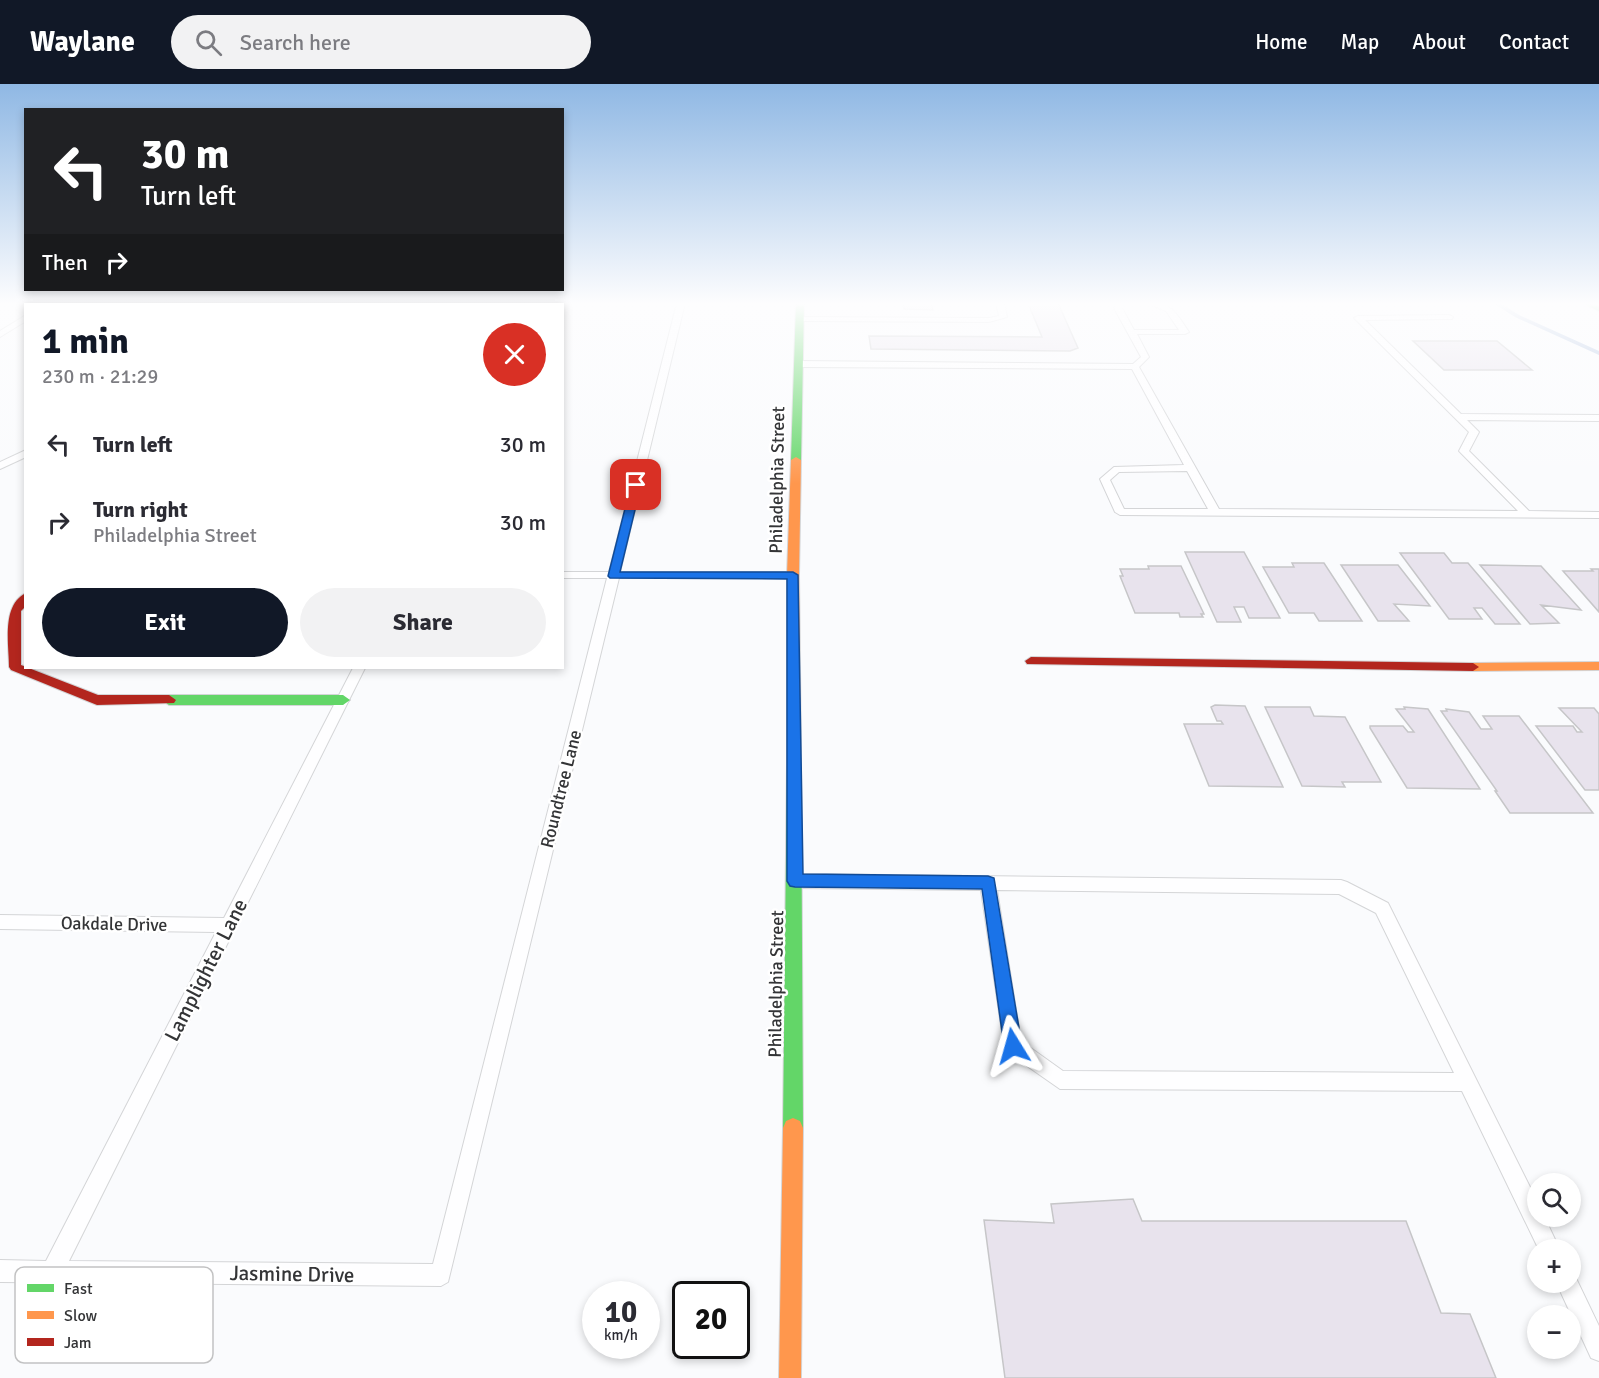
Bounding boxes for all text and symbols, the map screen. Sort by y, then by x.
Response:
search box [171,15,591,69]
text: Waylane [30,25,135,59]
icon: search [192,26,225,59]
text: Search here [240,29,351,56]
text: Home [1255,29,1308,55]
text: Map [1341,29,1379,55]
text: About [1412,29,1466,55]
text: Contact [1499,29,1569,55]
text: 30 m [141,129,230,180]
icon: left [42,132,120,210]
text: Turn left [141,180,236,213]
icon: right [100,246,133,279]
text: Then [42,249,88,276]
text: 1 min [42,319,129,364]
button: close [483,323,546,386]
text: 230 m · 21:29 [42,364,158,389]
street label: Philadelphia Street [765,406,789,554]
icon: left [42,428,75,461]
text: Turn left [93,431,173,458]
text: 30 m [500,431,546,458]
pin [610,459,661,510]
icon: arrive [619,468,652,501]
text: Turn right [93,496,188,523]
icon: right [42,506,75,539]
text: 30 m [500,509,546,536]
text: Philadelphia Street [93,523,257,548]
button: Exit [42,588,288,657]
button: Share [300,588,546,657]
street label: Roundtree Lane [536,728,586,850]
street label: Lamplighter Lane [159,894,253,1046]
street label: Philadelphia Street [764,910,788,1058]
street label: Oakdale Drive [61,912,167,936]
position arrow [981,1014,1045,1078]
map controls [1527,1173,1581,1359]
button: search [1527,1173,1581,1227]
button: + [1527,1239,1581,1293]
street label: Jasmine Drive [229,1260,355,1288]
legend [15,1267,213,1363]
text: Fast [64,1279,93,1299]
speed limit sign: 20 [672,1281,750,1359]
text: 10 [605,1294,637,1331]
button: − [1527,1305,1581,1359]
text: Slow [64,1306,98,1326]
text: km/h [604,1326,638,1344]
text: Jam [64,1333,92,1353]

